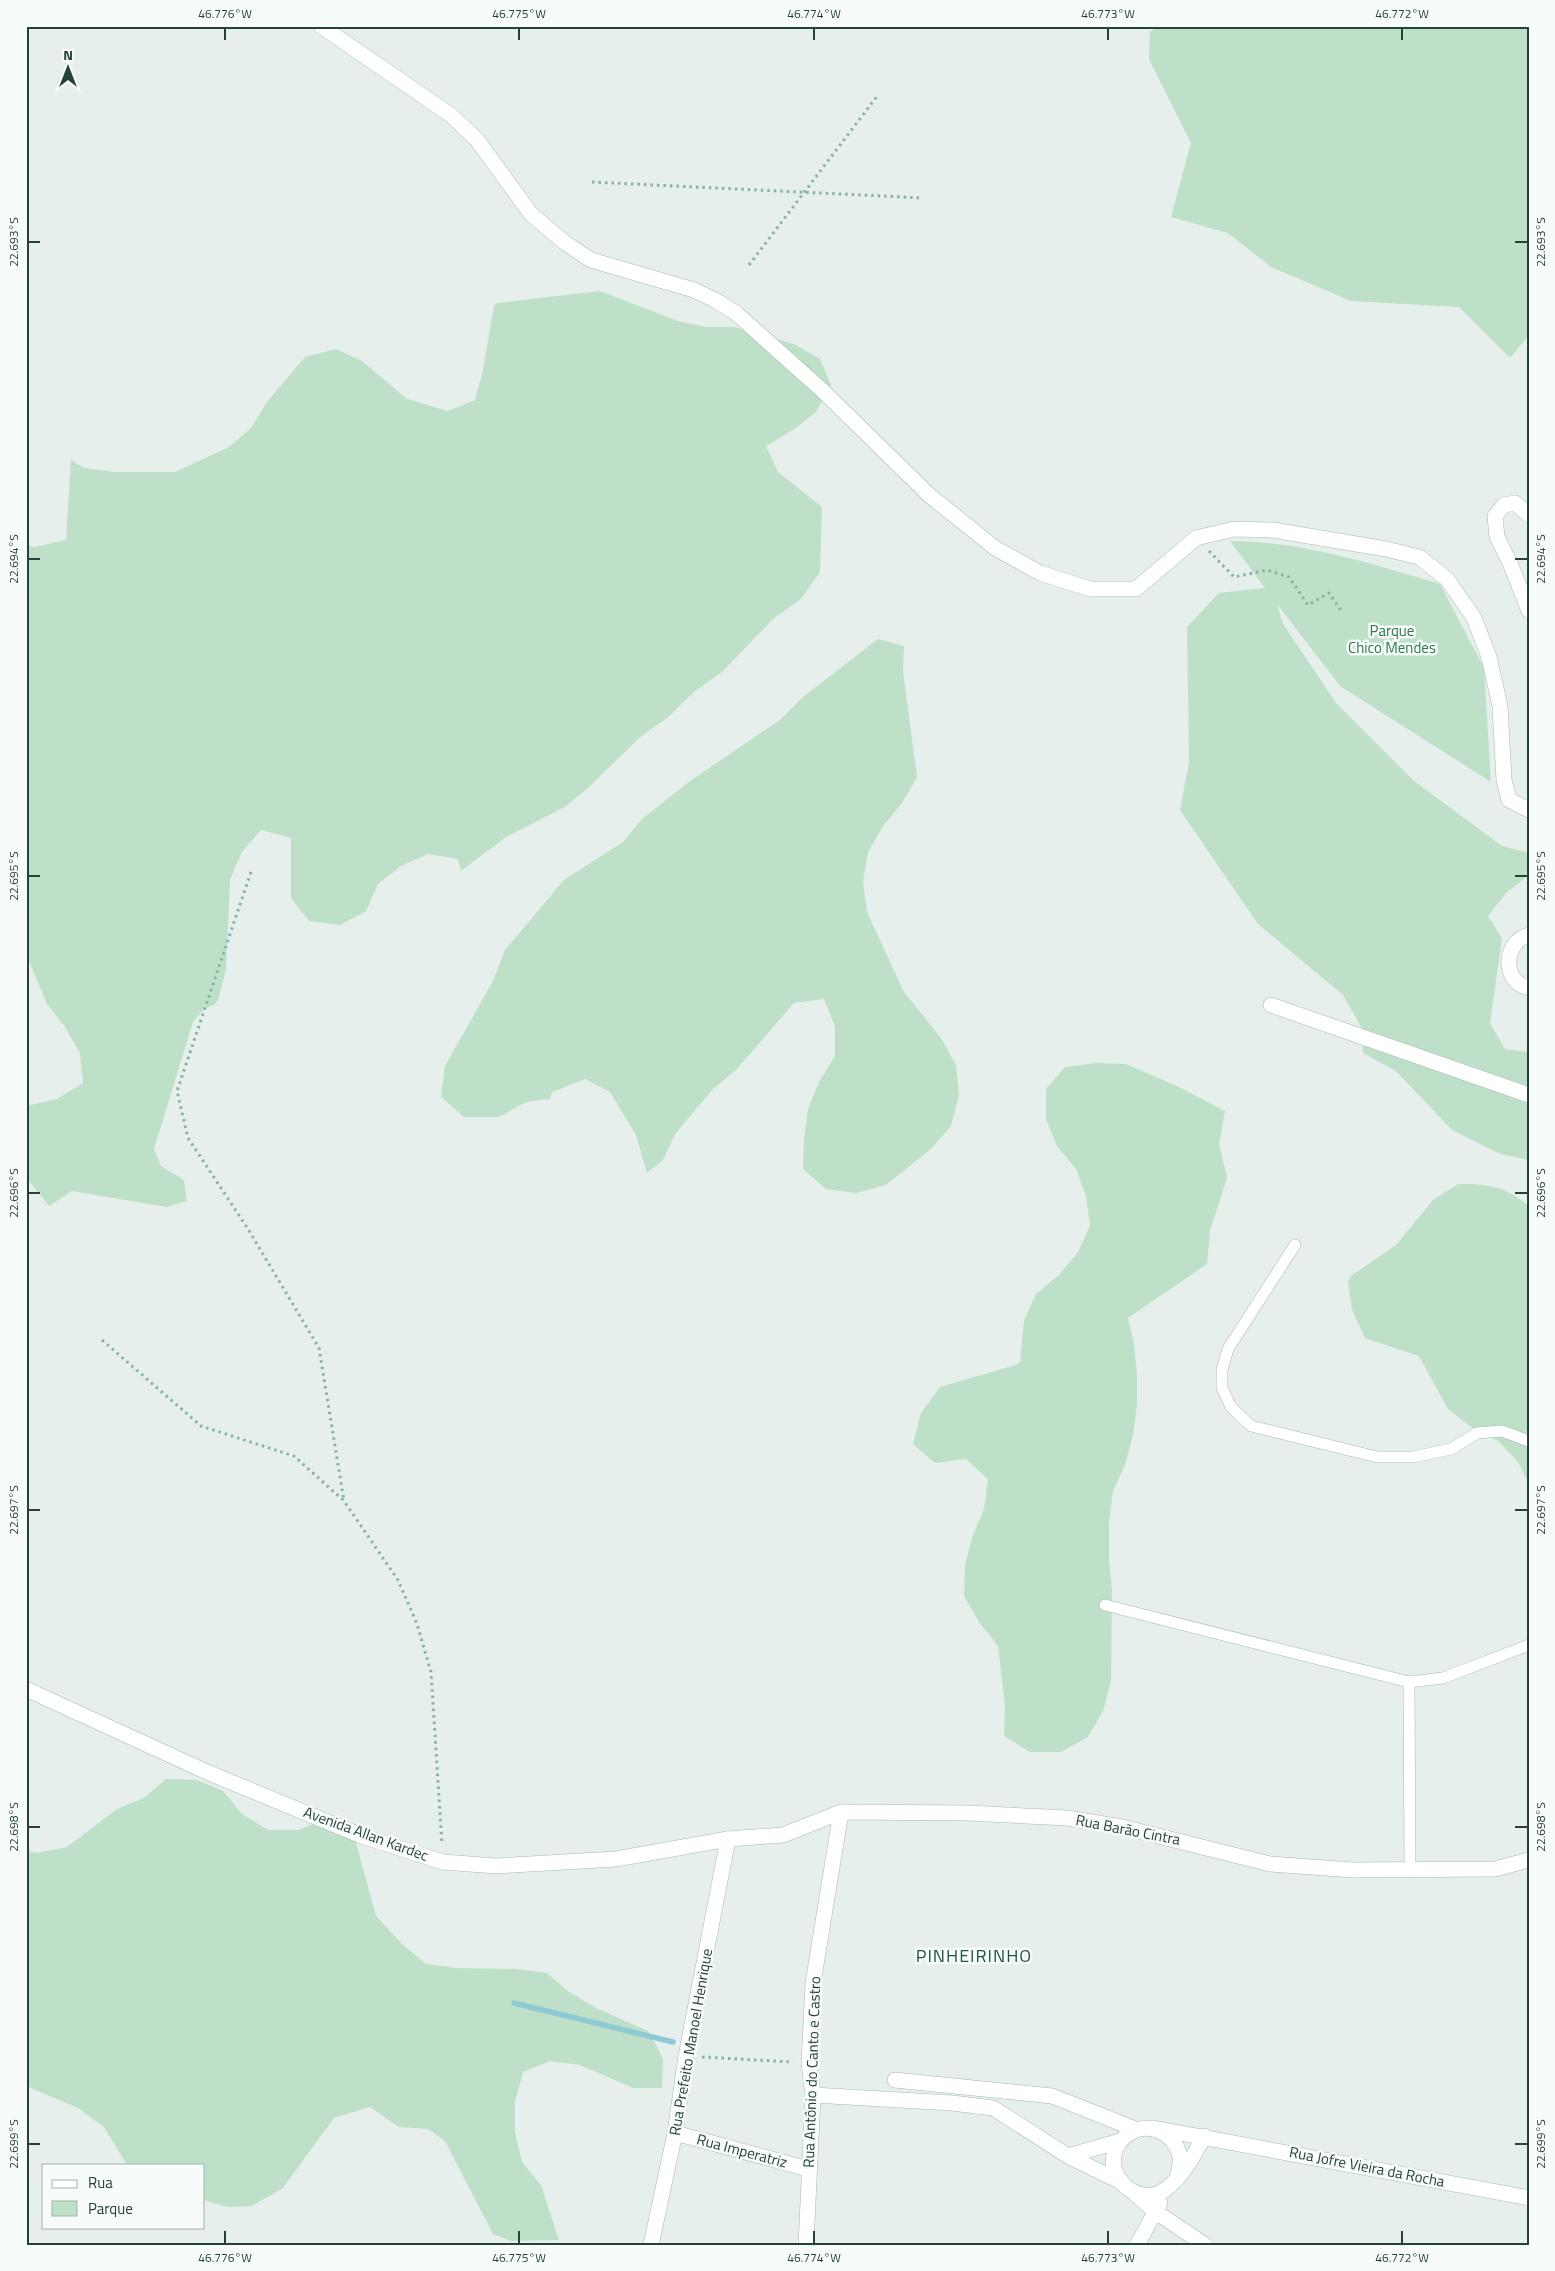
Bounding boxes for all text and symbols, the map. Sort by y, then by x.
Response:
text: 46.776°W [198,4,252,23]
text: 46.775°W [492,4,546,23]
text: 46.774°W [787,4,841,23]
text: 46.773°W [1081,4,1135,23]
text: 46.772°W [1375,4,1429,23]
north arrow [42,42,92,92]
text: N [63,44,73,65]
text: 22.693°S [4,217,23,267]
text: 22.693°S [1531,217,1550,267]
text: 22.694°S [4,534,23,584]
text: 22.694°S [1531,534,1550,584]
park label: Parque Chico Mendes [1348,619,1436,659]
text: 22.695°S [4,851,23,901]
text: 22.695°S [1531,851,1550,901]
text: 22.696°S [4,1168,23,1218]
text: 22.696°S [1531,1168,1550,1218]
text: 22.697°S [4,1485,23,1535]
text: 22.697°S [1531,1485,1550,1535]
street label: Avenida Allan Kardec [301,1800,432,1867]
text: 22.698°S [4,1802,23,1852]
text: 22.698°S [1531,1802,1550,1852]
street label: Rua Barão Cintra [1074,1808,1183,1851]
district label: PINHEIRINHO [916,1942,1032,1969]
street label: Rua Prefeito Manoel Henrique [663,1947,718,2137]
street label: Rua Antônio do Canto e Castro [797,1976,826,2168]
text: 22.699°S [4,2119,23,2169]
text: 22.699°S [1531,2119,1550,2169]
street label: Rua Imperatriz [694,2127,790,2174]
street label: Rua Jofre Vieira da Rocha [1287,2140,1447,2193]
legend [42,2164,205,2228]
text: Rua [88,2171,113,2194]
text: Parque [88,2197,133,2220]
text: 46.776°W [198,2248,252,2267]
text: 46.775°W [492,2248,546,2267]
text: 46.774°W [787,2248,841,2267]
text: 46.773°W [1081,2248,1135,2267]
text: 46.772°W [1375,2248,1429,2267]

